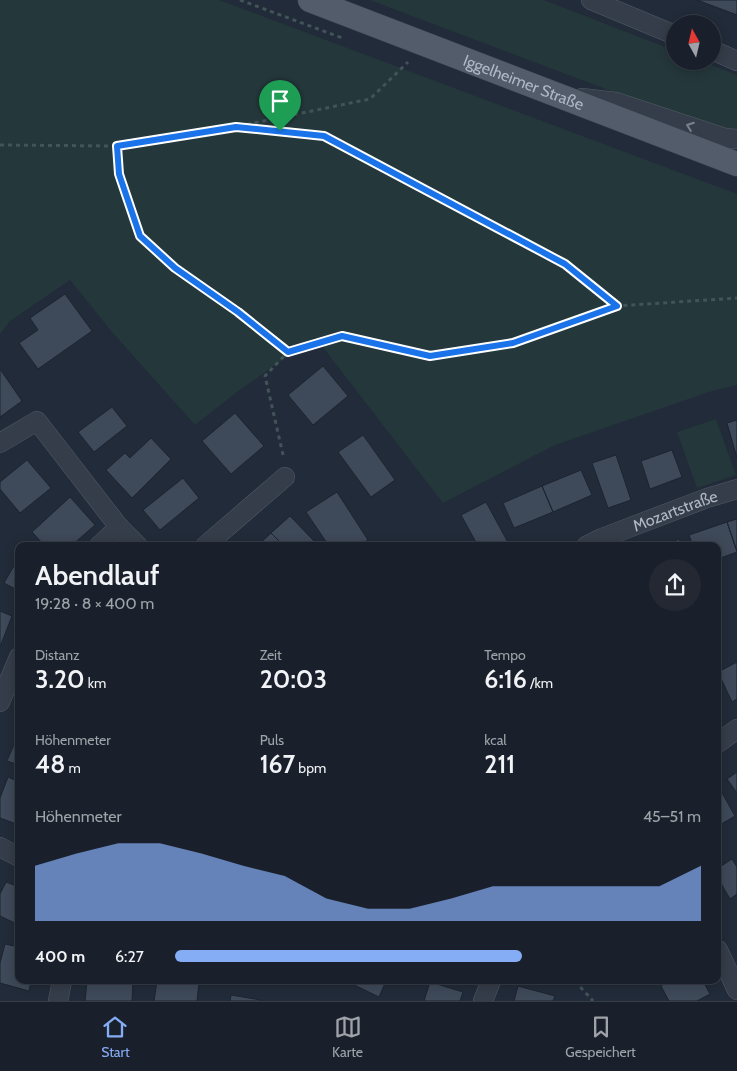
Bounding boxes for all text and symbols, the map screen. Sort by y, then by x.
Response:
north arrow [666,15,721,70]
map controls [666,15,721,70]
street label: Iggelheimer Straße [461,50,587,114]
pin [259,80,301,131]
icon: arrive [266,87,294,115]
one-way arrow [687,122,695,132]
street label: Mozartstraße [630,486,720,535]
text: Abendlauf [35,558,159,592]
button: share [649,559,701,611]
text: 19:28 · 8 × 400 m [35,594,154,613]
text: Distanz [35,646,80,664]
text: Zeit [260,646,282,664]
text: Tempo [484,646,526,664]
text: 3.20 [35,664,85,694]
text: 20:03 [260,664,327,694]
text: 6:16 [484,664,527,694]
text: km [85,674,106,692]
text: /km [527,674,553,692]
text: Höhenmeter [35,731,111,749]
text: Puls [260,731,284,749]
text: kcal [484,731,507,749]
text: 48 [35,749,65,779]
text: 167 [260,749,295,779]
text: 211 [484,749,515,779]
text: m [65,759,81,777]
text: bpm [295,759,326,777]
text: Höhenmeter [35,807,121,826]
text: 45–51 m [643,807,701,826]
text: 400 m [35,947,85,966]
text: 6:27 [115,947,144,966]
tab: Start [101,1013,130,1061]
tab: Karte [332,1013,363,1061]
tab: Gespeichert [565,1013,636,1061]

